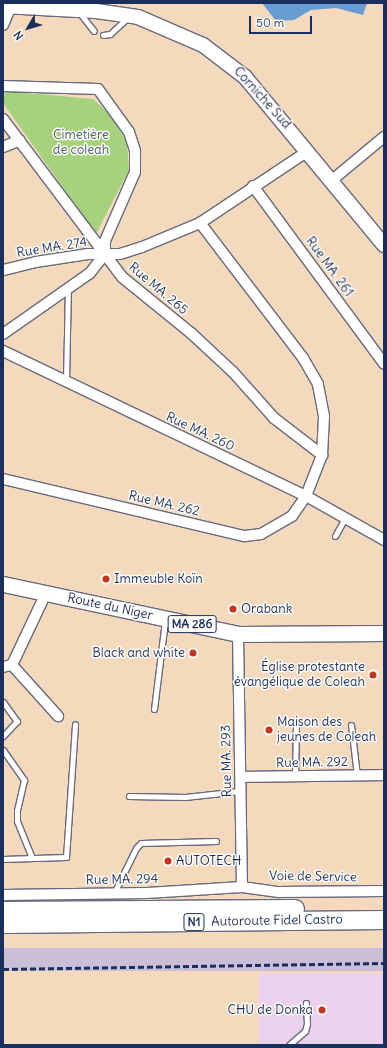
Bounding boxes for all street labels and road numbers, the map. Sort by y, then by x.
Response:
street label: Corniche Sud [230,64,294,132]
street label: Rue MA. 261 [302,234,356,300]
street label: Rue MA. 274 [16,235,88,261]
street label: Rue MA. 265 [125,260,191,318]
street label: Rue MA. 260 [163,409,237,455]
street label: Rue MA. 262 [127,488,201,520]
street label: Route du Niger [66,590,154,624]
road number: MA 286 [167,614,217,634]
street label: Rue MA. 293 [219,725,235,797]
street label: Rue MA. 292 [276,755,348,771]
street label: Voie de Service [269,868,357,886]
street label: Rue MA. 294 [86,872,158,888]
road number: N1 [183,912,205,932]
street label: Autoroute Fidel Castro [211,912,343,930]

